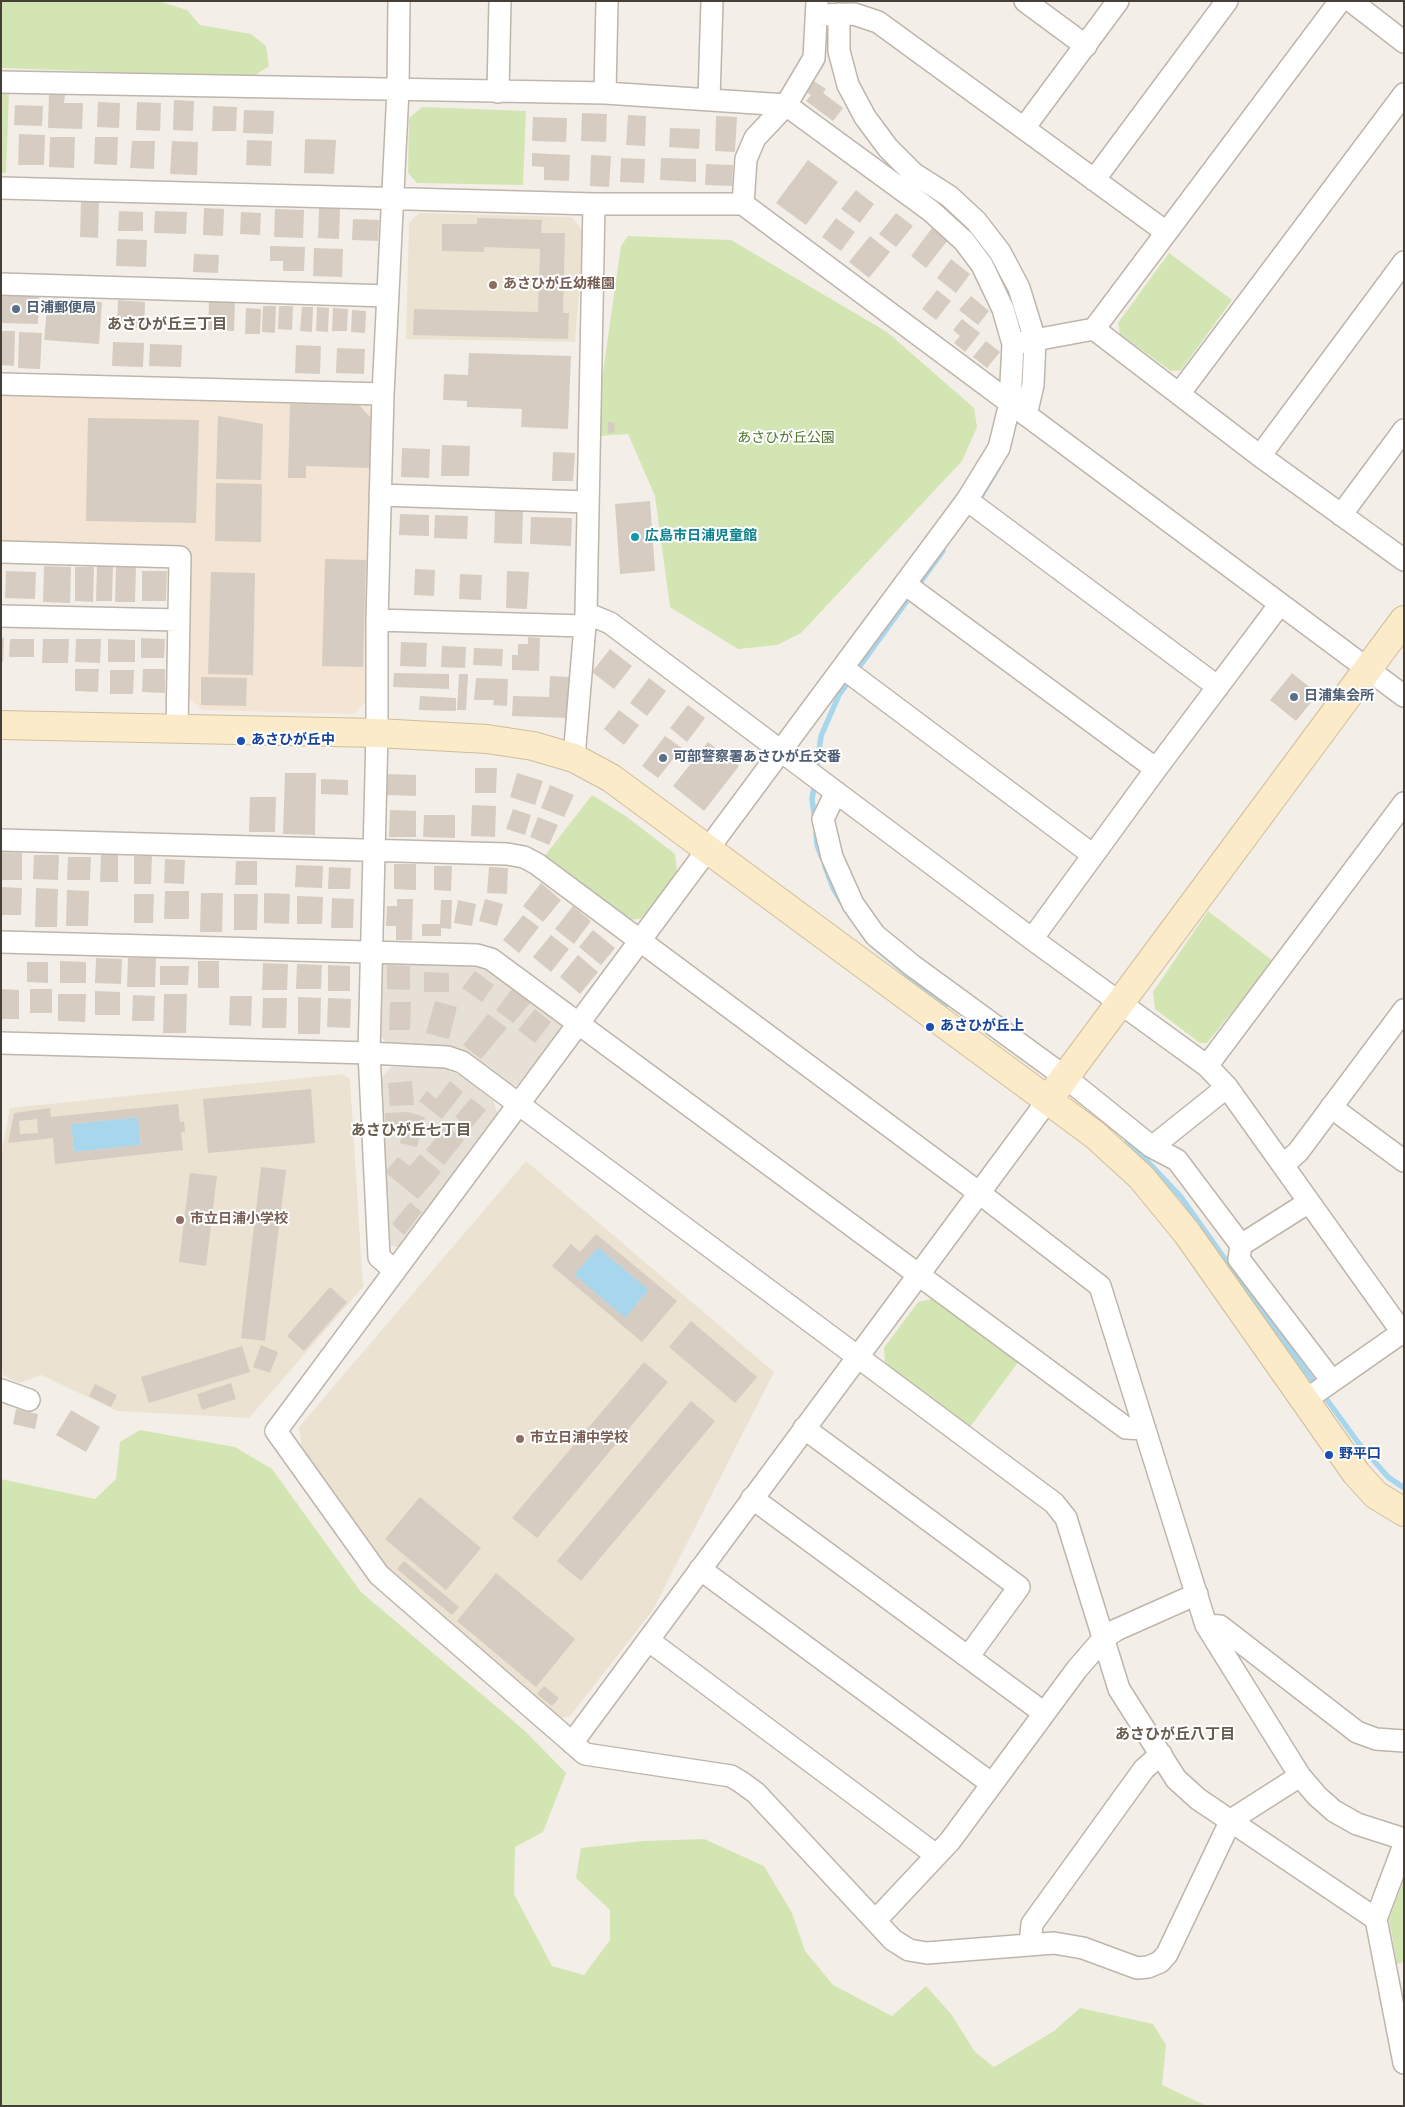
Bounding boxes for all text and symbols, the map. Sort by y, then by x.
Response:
place label: あさひが丘幼稚園 [503,277,615,293]
marker: あさひが丘幼稚園 [487,279,499,291]
place label: 日浦郵便局 [26,301,96,317]
marker: 日浦郵便局 [10,303,22,315]
district label: あさひが丘三丁目 [107,316,227,334]
park label: あさひが丘公園 [737,431,835,447]
place label: 広島市日浦児童館 [645,529,757,545]
marker: 広島市日浦児童館 [629,531,641,543]
place label: 日浦集会所 [1304,689,1374,705]
marker: 日浦集会所 [1288,691,1300,703]
place label: あさひが丘中 [251,733,335,749]
marker: あさひが丘中 [235,735,247,747]
place label: 可部警察署あさひが丘交番 [673,750,841,766]
marker: 可部警察署あさひが丘交番 [657,752,669,764]
place label: あさひが丘上 [940,1019,1024,1035]
marker: あさひが丘上 [924,1021,936,1033]
district label: あさひが丘七丁目 [351,1122,471,1140]
place label: 市立日浦小学校 [190,1212,288,1228]
marker: 市立日浦小学校 [174,1214,186,1226]
place label: 市立日浦中学校 [530,1431,628,1447]
marker: 市立日浦中学校 [514,1433,526,1445]
place label: 野平口 [1339,1447,1381,1463]
marker: 野平口 [1323,1449,1335,1461]
district label: あさひが丘八丁目 [1115,1726,1235,1744]

